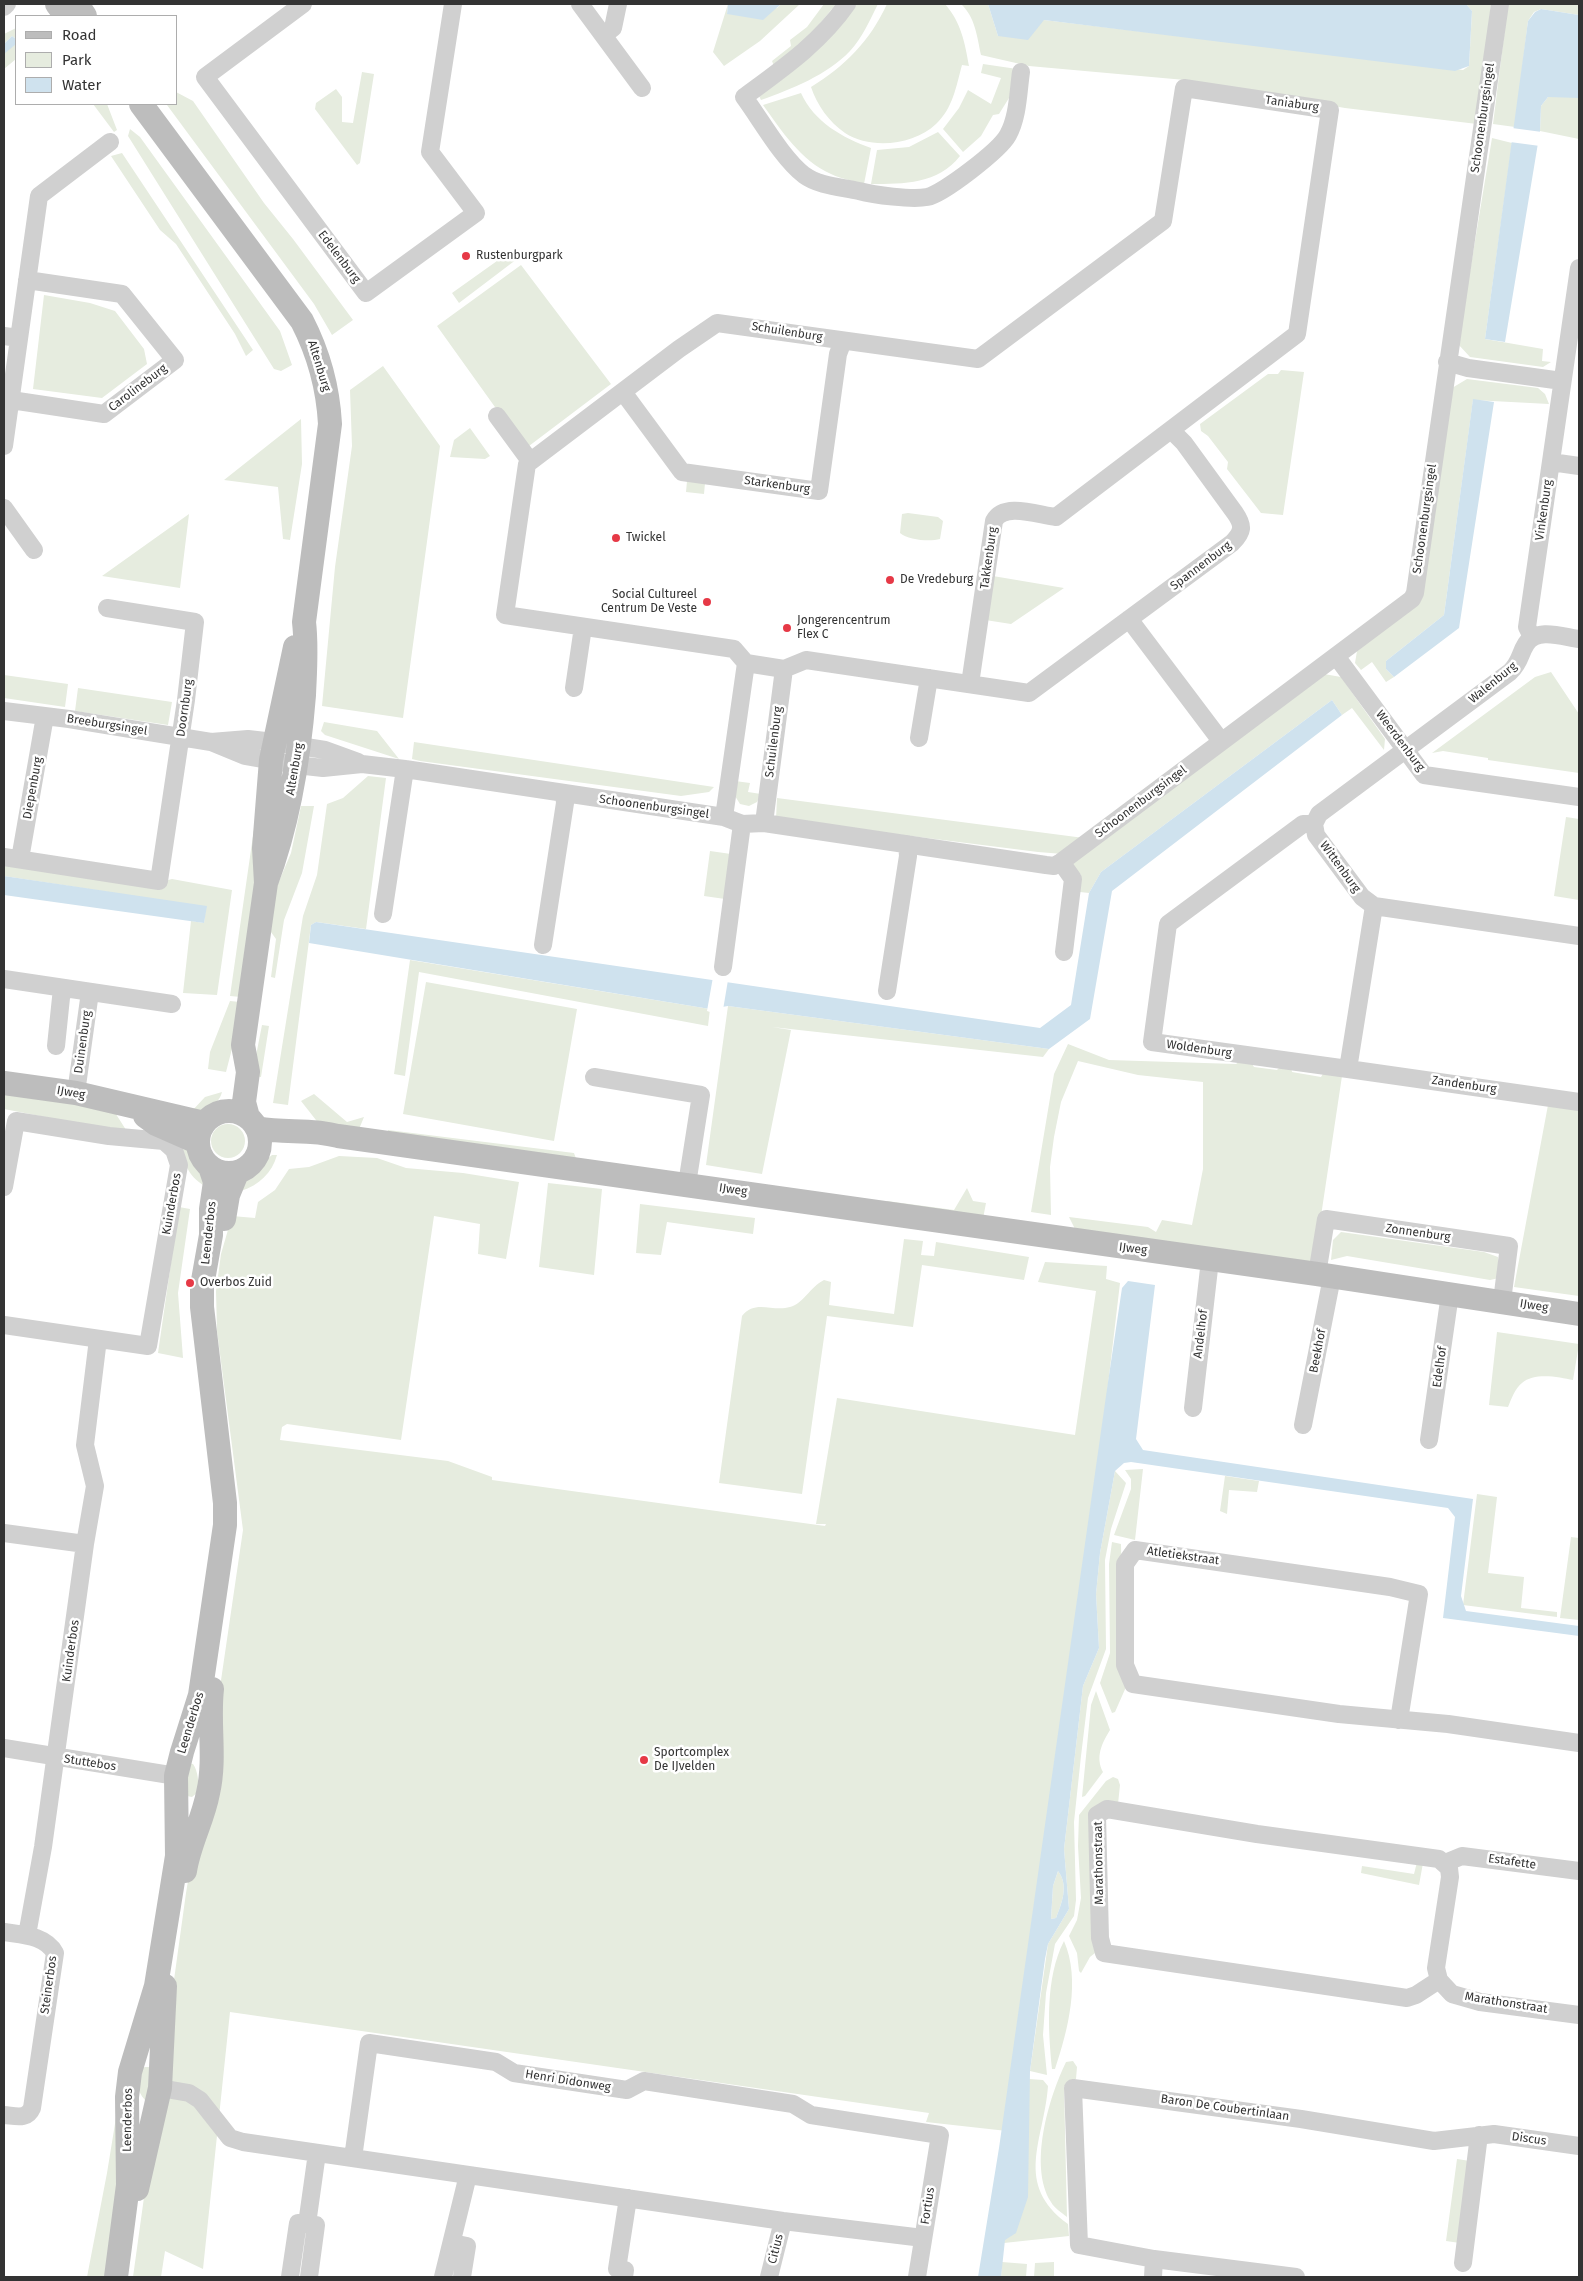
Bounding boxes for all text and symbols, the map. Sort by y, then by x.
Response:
legend [15,15,178,105]
text: Road [62,26,97,44]
text: Park [62,51,92,69]
street label: Schoonenburgsingel [1468,62,1498,174]
text: Water [62,76,101,94]
street label: Taniaburg [1264,93,1320,115]
street label: Edelenburg [315,228,363,286]
place label: Rustenburgpark [476,249,563,263]
marker: Rustenburgpark [460,250,472,262]
street label: Schuilenburg [751,319,823,345]
street label: Altenburg [304,339,334,393]
street label: Carolineburg [106,361,170,415]
street label: Schoonenburgsingel [1410,463,1440,575]
street label: Starkenburg [743,473,811,497]
street label: Vinkenburg [1533,479,1555,541]
street label: Takkenburg [978,526,1000,590]
place label: Twickel [626,531,666,545]
marker: Twickel [610,532,622,544]
street label: Spannenburg [1168,538,1234,594]
place label: De Vredeburg [900,573,973,587]
marker: De Vredeburg [884,574,896,586]
place label: Social Cultureel Centrum De Veste [601,588,697,616]
marker: Social Cultureel Centrum De Veste [701,596,713,608]
place label: Jongerencentrum Flex C [797,614,890,642]
marker: Jongerencentrum Flex C [781,622,793,634]
street label: Walenburg [1466,659,1520,707]
street label: Doornburg [174,678,196,738]
street label: Schuilenburg [762,706,786,778]
street label: Weerdenburg [1372,708,1428,774]
street label: Breeburgsingel [66,712,148,738]
street label: Altenburg [283,742,307,796]
street label: Diepenburg [20,756,46,820]
street label: Schoonenburgsingel [1092,763,1190,841]
street label: Schoonenburgsingel [598,792,710,822]
street label: Wittenburg [1316,838,1364,896]
street label: Duinenburg [71,1010,95,1074]
street label: Woldenburg [1165,1037,1233,1061]
street label: Zandenburg [1431,1073,1497,1097]
street label: IJweg [56,1083,86,1103]
street label: Kuinderbos [159,1172,185,1236]
street label: IJweg [718,1181,748,1199]
street label: Leenderbos [199,1200,219,1266]
street label: Zonnenburg [1385,1221,1451,1245]
street label: IJweg [1118,1240,1148,1258]
place label: Overbos Zuid [200,1276,272,1290]
marker: Overbos Zuid [184,1277,196,1289]
street label: IJweg [1519,1297,1549,1315]
street label: Andelhof [1191,1309,1211,1359]
street label: Beekhof [1307,1328,1329,1374]
street label: Edelhof [1430,1345,1450,1389]
street label: Atletiekstraat [1146,1544,1220,1568]
street label: Kuinderbos [60,1619,82,1683]
street label: Leenderbos [175,1690,207,1756]
place label: Sportcomplex De IJvelden [654,1746,729,1774]
street label: Stuttebos [63,1752,117,1774]
marker: Sportcomplex De IJvelden [638,1754,650,1766]
street label: Marathonstraat [1091,1821,1107,1905]
street label: Estafette [1487,1852,1537,1872]
street label: Steinerbos [38,1955,60,2015]
street label: Marathonstraat [1464,1989,1548,2017]
street label: Henri Didonweg [524,2067,612,2095]
street label: Leenderbos [120,2088,136,2152]
street label: Baron De Coubertinlaan [1160,2092,1290,2124]
street label: Discus [1511,2129,1547,2149]
street label: Fortius [918,2186,938,2226]
street label: Citius [765,2233,787,2265]

